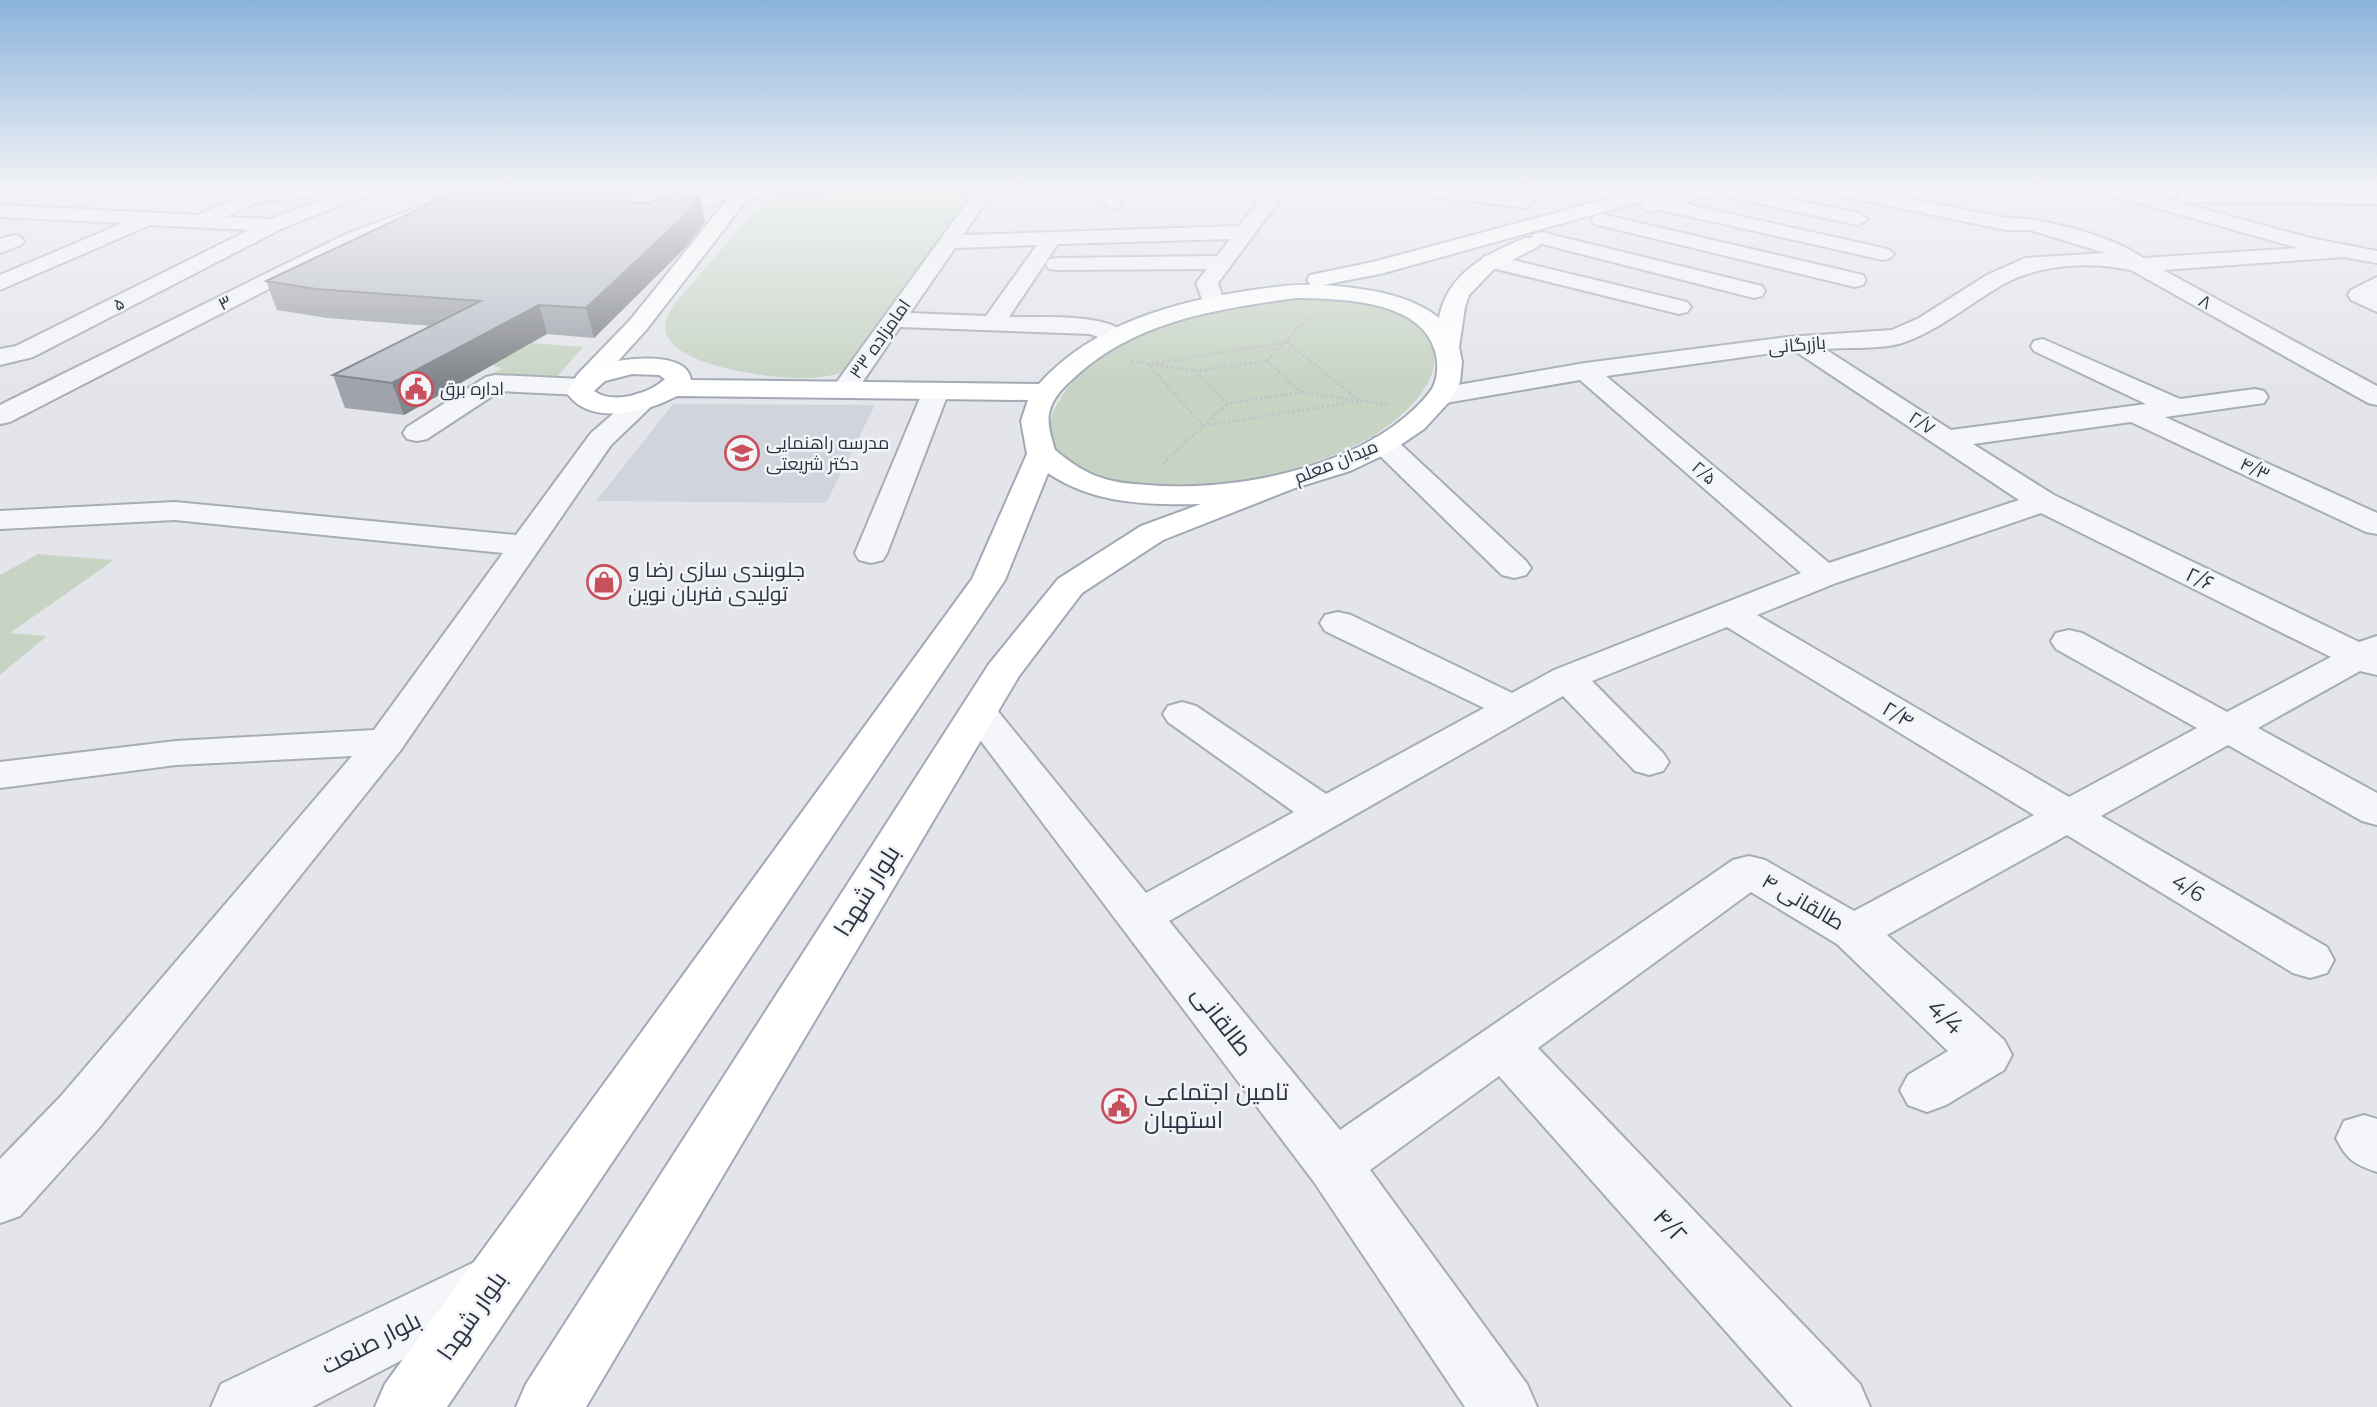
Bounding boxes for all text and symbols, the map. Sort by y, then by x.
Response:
street label: ۳ [215,290,235,316]
street label: ۸ [2195,290,2215,314]
street label: ۵ [110,292,128,316]
street label: امامزاده ۳۳ [845,295,915,383]
street label: بازرگانی [1767,332,1827,358]
public building icon: اداره برق [397,370,435,408]
place label: اداره برق [440,378,504,401]
street label: ۲/۷ [1905,406,1939,440]
place label: مدرسه راهنمایی دکتر شریعتی [766,432,889,475]
school or university icon: مدرسه راهنمایی دکتر شریعتی [723,434,761,472]
street label: میدان معلم [1291,435,1381,490]
street label: ۴/۳ [2237,453,2273,485]
street label: ۲/۵ [1687,456,1721,490]
place label: جلوبندی سازی رضا و تولیدی فنربان نوین [628,557,805,607]
street label: ۲/۶ [2182,561,2218,596]
shop icon: جلوبندی سازی رضا و تولیدی فنربان نوین [585,563,623,601]
street label: ۲/۴ [1878,696,1918,734]
street label: بلوار شهدا [827,840,906,942]
street label: طالقانی ۴ [1757,868,1849,936]
street label: 4/6 [2167,868,2209,907]
street label: طالقانی [1186,980,1259,1062]
street label: 4/4 [1921,993,1970,1041]
place label: تامین اجتماعی استهبان [1144,1077,1289,1134]
public building icon: تامین اجتماعی استهبان [1100,1087,1138,1125]
street label: ۴/۲ [1647,1202,1693,1249]
street label: بلوار شهدا [431,1266,513,1366]
street label: بلوار صنعت [316,1305,426,1380]

